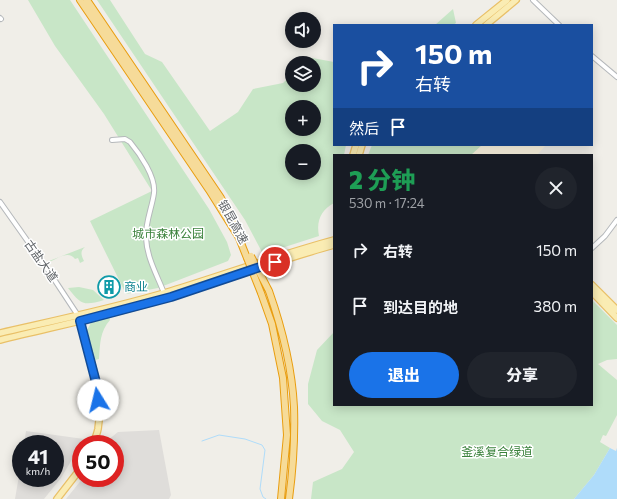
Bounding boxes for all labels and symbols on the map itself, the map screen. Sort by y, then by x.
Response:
street label: 银昆高速 [216,197,252,246]
park label: 城市森林公园 [132,226,204,240]
street label: 古盐大道 [22,237,61,284]
pin [258,245,292,279]
building icon: 商业 [96,274,122,300]
place label: 商业 [124,279,148,293]
position arrow [77,379,119,421]
speed limit sign: 50 [72,435,124,487]
park label: 釜溪复合绿道 [461,444,533,458]

